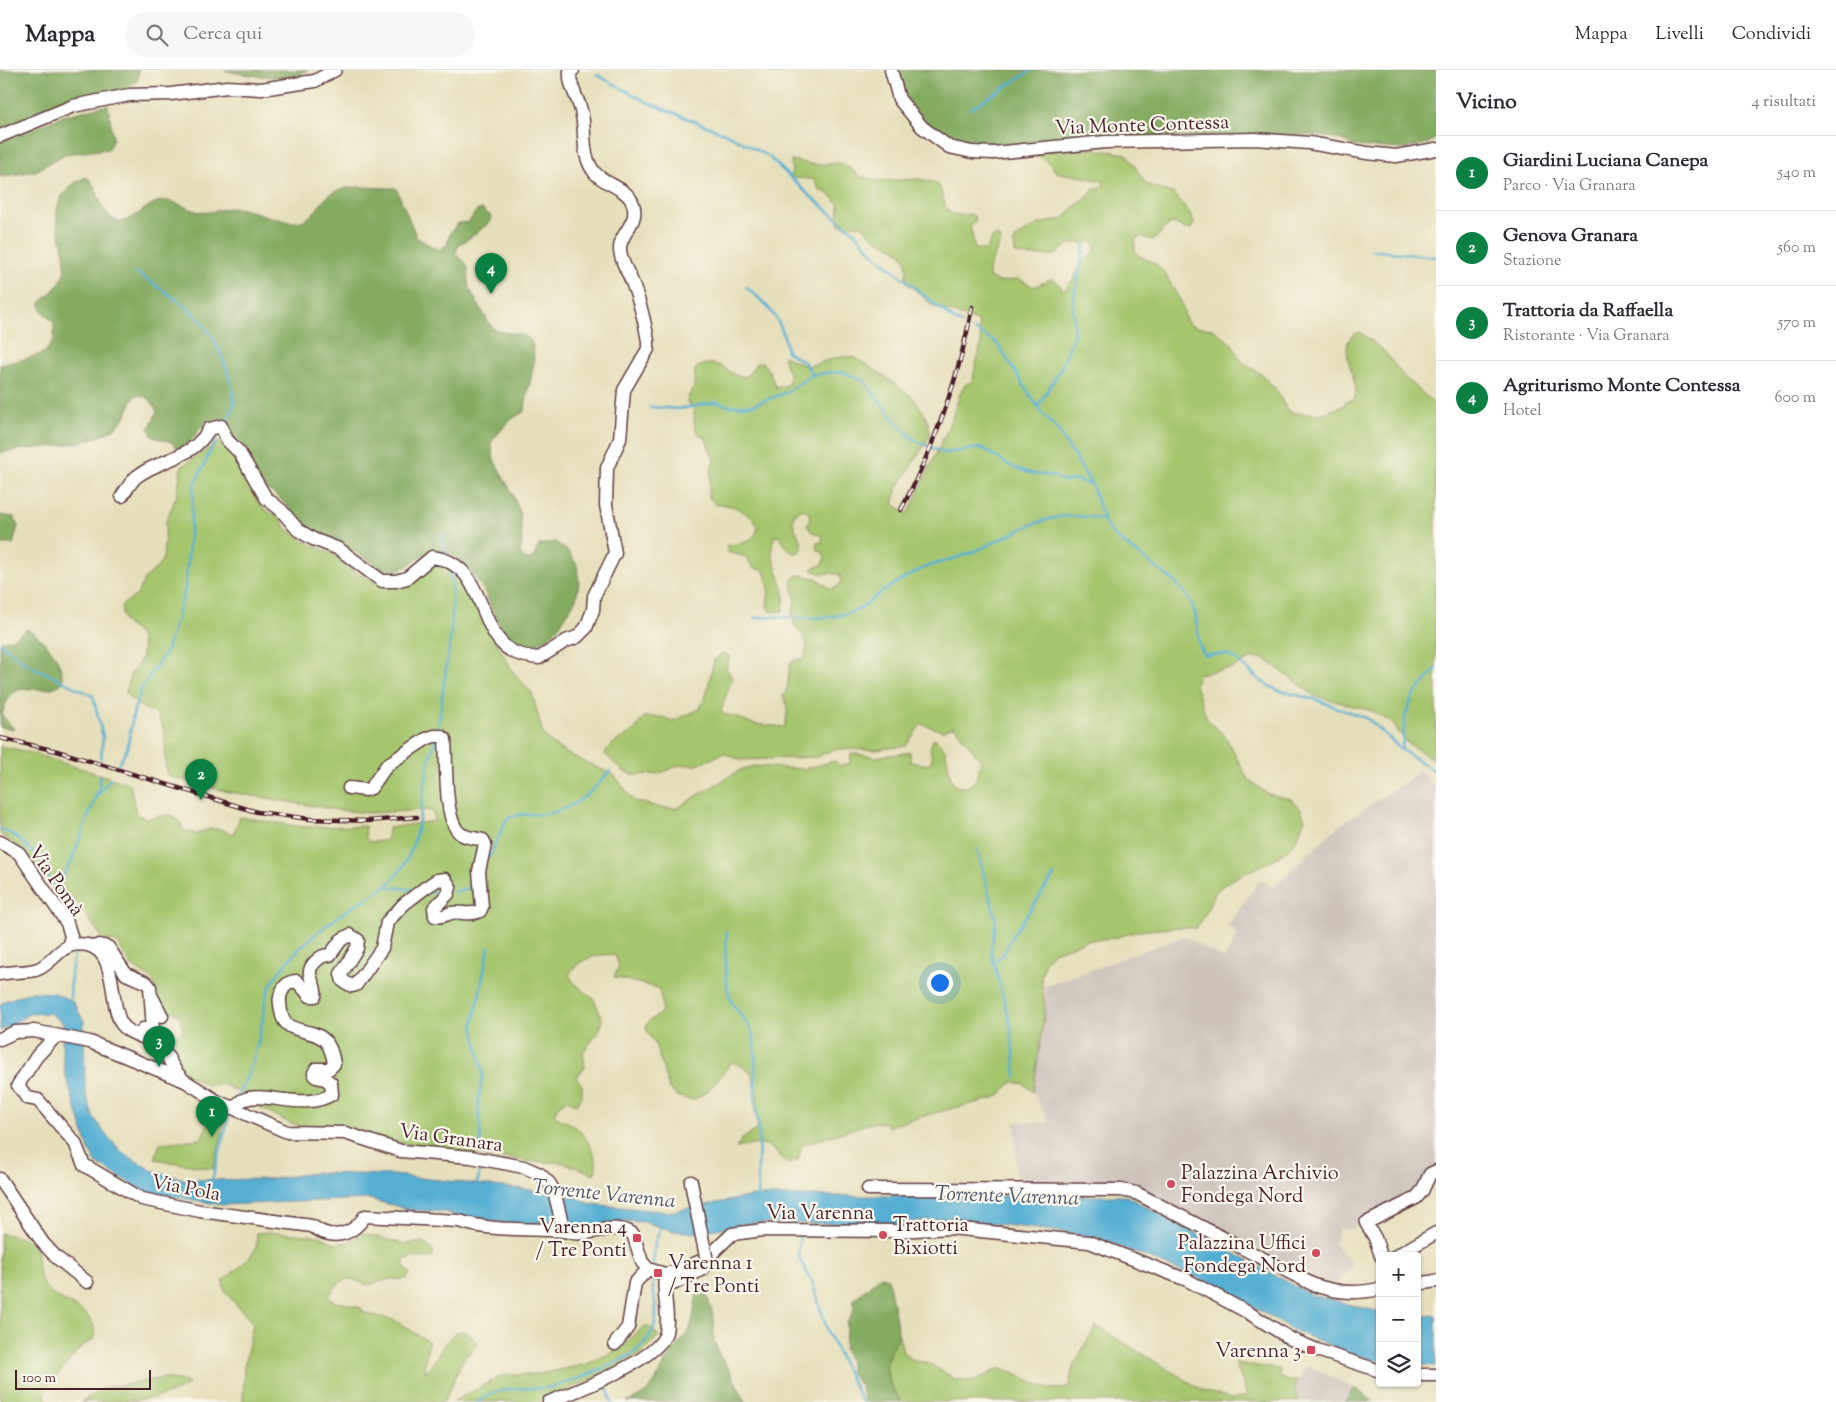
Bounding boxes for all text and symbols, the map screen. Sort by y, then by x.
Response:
search box [125,12,475,57]
text: Mappa [25,18,95,52]
icon: search [143,21,171,49]
text: Cerca qui [183,21,262,48]
text: Mappa [1575,22,1628,48]
text: Livelli [1656,22,1704,48]
text: Condividi [1732,22,1811,48]
text: Vicino [1456,88,1517,118]
text: 4 risultati [1751,91,1816,114]
street label: Via Monte Contessa [1054,109,1230,144]
text: Giardini Luciana Canepa [1503,148,1708,175]
text: 1 [1469,162,1475,185]
text: 540 m [1778,162,1816,185]
text: Parco · Via Granara [1503,175,1636,198]
text: Genova Granara [1503,223,1638,250]
text: 2 [1468,237,1476,260]
text: 560 m [1777,237,1816,260]
text: Stazione [1503,250,1561,273]
pin: 4 [475,253,507,294]
text: Trattoria da Raffaella [1503,298,1673,325]
text: 3 [1469,312,1475,335]
text: 570 m [1778,312,1816,335]
text: Ristorante · Via Granara [1503,325,1670,348]
text: Agriturismo Monte Contessa [1503,373,1740,400]
text: 4 [1468,387,1476,410]
text: 600 m [1774,387,1816,410]
text: Hotel [1503,400,1542,423]
pin: 2 [185,759,217,800]
street label: Via Pomà [20,840,90,923]
your location [927,970,953,996]
pin: 3 [143,1026,175,1067]
pin: 1 [196,1096,228,1137]
street label: Via Granara [397,1118,505,1161]
place label: Palazzina Archivio Fondega Nord [1181,1160,1339,1212]
street label: Via Pola [148,1169,223,1210]
water label: Torrente Varenna [530,1173,677,1217]
marker: Palazzina Archivio Fondega Nord [1165,1178,1177,1190]
water label: Torrente Varenna [934,1179,1080,1215]
street label: Via Varenna [766,1200,874,1229]
place label: Trattoria Bixiotti [893,1212,969,1264]
place label: Varenna 4 / Tre Ponti [536,1214,627,1266]
marker: Trattoria Bixiotti [877,1229,889,1241]
place label: Palazzina Uffici Fondega Nord [1178,1230,1306,1282]
marker: Varenna 4 / Tre Ponti [631,1232,643,1244]
marker: Palazzina Uffici Fondega Nord [1310,1247,1322,1259]
place label: Varenna 1 / Tre Ponti [668,1250,760,1302]
map controls [1376,1252,1421,1387]
button: + [1376,1252,1421,1297]
marker: Varenna 1 / Tre Ponti [652,1267,664,1279]
button: − [1376,1297,1421,1342]
place label: Varenna 3 [1215,1338,1301,1367]
button: layers [1376,1342,1421,1387]
marker: Varenna 3 [1305,1344,1317,1356]
scale bar [15,1367,151,1390]
text: 100 m [22,1369,56,1389]

